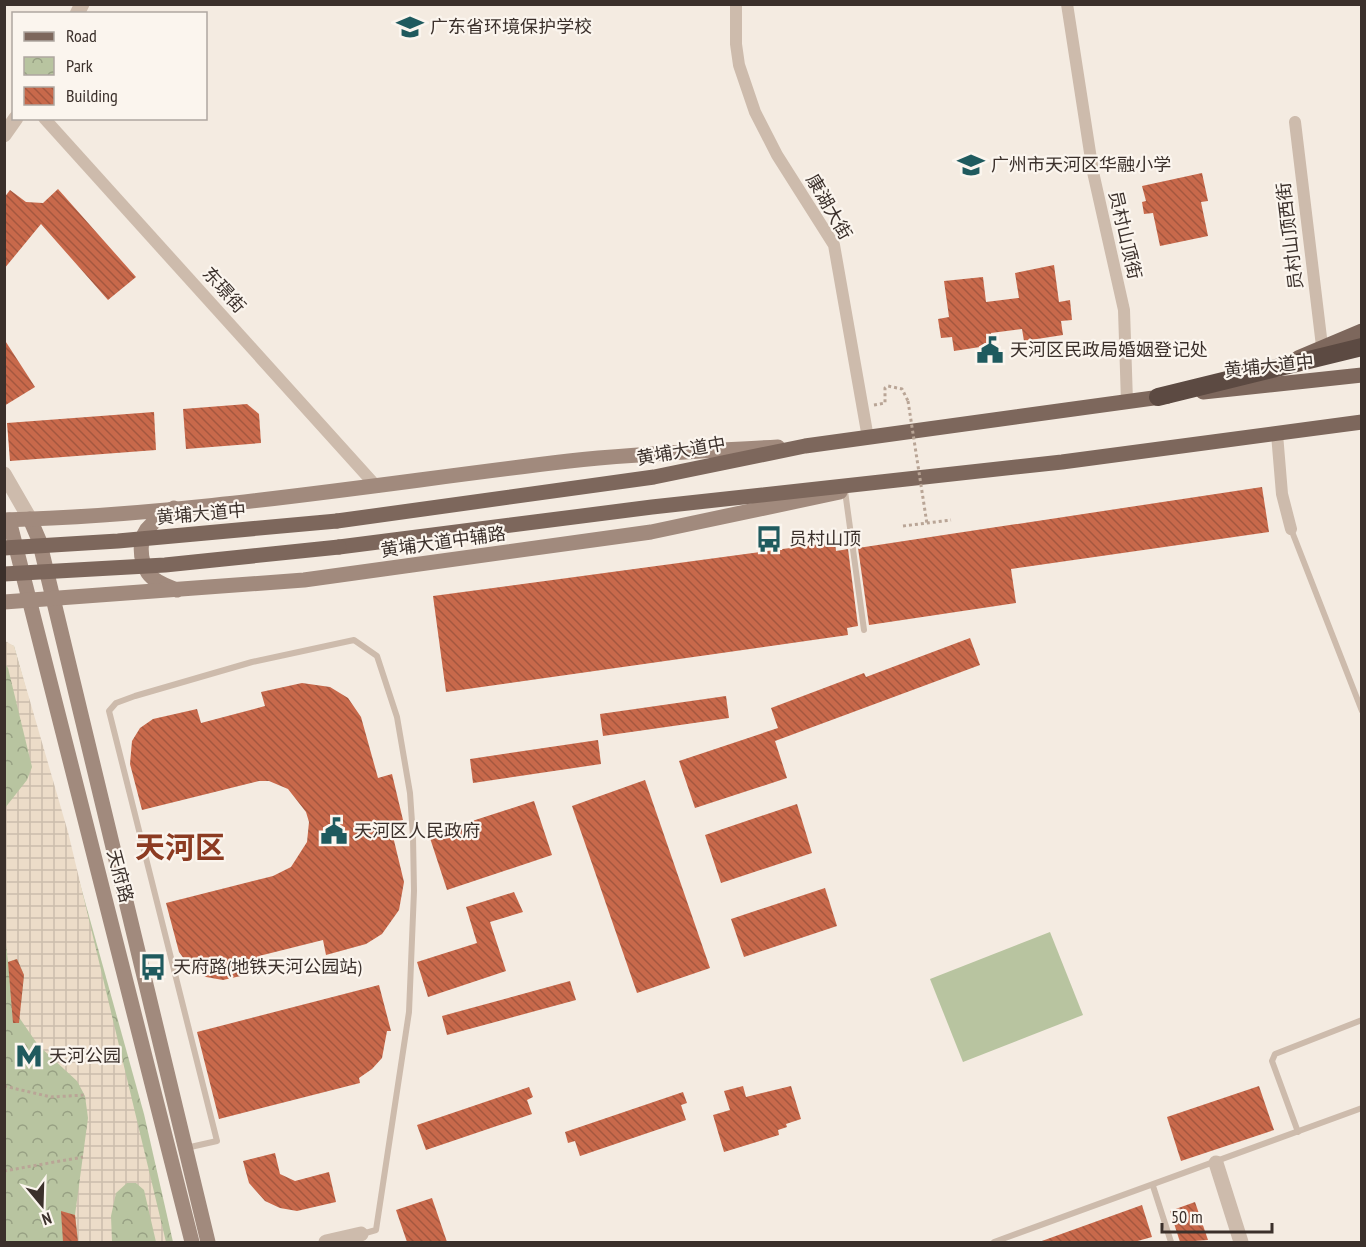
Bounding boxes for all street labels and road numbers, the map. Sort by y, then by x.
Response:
street label: 康湖大街 [801,170,857,244]
street label: 员村山顶西街 [1272,181,1307,291]
street label: 员村山顶街 [1104,188,1147,281]
street label: 东璟街 [198,262,251,317]
street label: 黄埔大道中 [1223,349,1315,382]
street label: 黄埔大道中 [635,431,727,470]
street label: 黄埔大道中 [155,498,247,529]
street label: 黄埔大道中辅路 [379,521,507,562]
street label: 天府路 [102,847,139,905]

